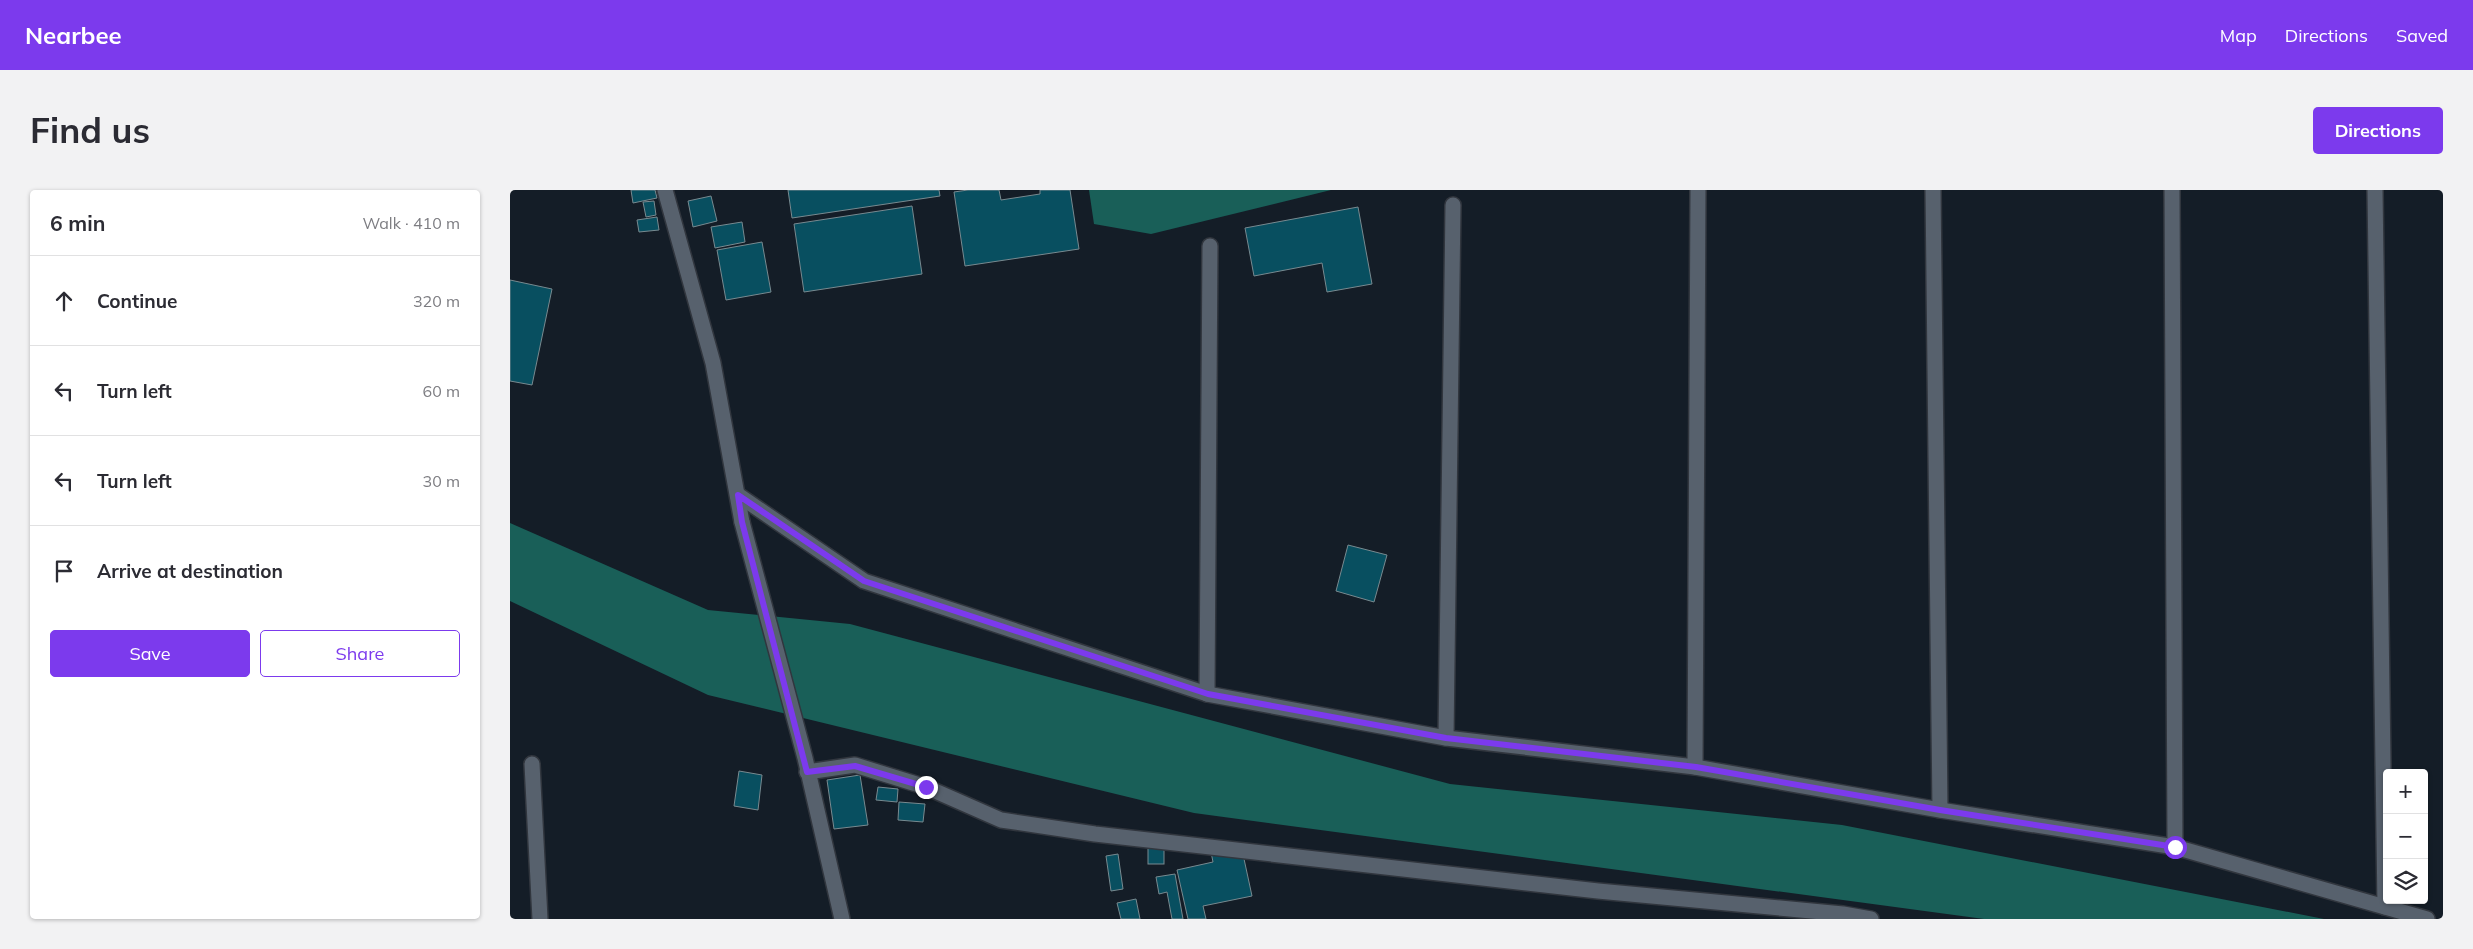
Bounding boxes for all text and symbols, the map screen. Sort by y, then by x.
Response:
text: Nearbee [25,20,122,50]
text: Map [2220,24,2257,47]
text: Directions [2285,24,2368,47]
text: Saved [2396,24,2448,47]
button: Directions [2313,107,2443,154]
text: Find us [30,108,150,152]
text: 6 min [50,210,105,236]
text: Walk · 410 m [362,213,460,233]
icon: ahead [50,287,78,315]
text: Continue [97,289,177,313]
text: 320 m [413,291,460,311]
icon: left [50,377,78,405]
text: Turn left [97,379,172,403]
text: 60 m [423,381,460,401]
icon: left [50,467,78,495]
text: Turn left [97,469,172,493]
text: 30 m [423,471,460,491]
icon: arrive [50,557,78,585]
text: Arrive at destination [97,559,283,583]
button: Save [50,630,250,677]
button: Share [260,630,460,677]
map controls [2383,769,2428,904]
button: + [2383,769,2428,814]
route end [915,776,938,799]
button: − [2383,814,2428,859]
route start [2164,836,2187,859]
button: layers [2383,859,2428,904]

